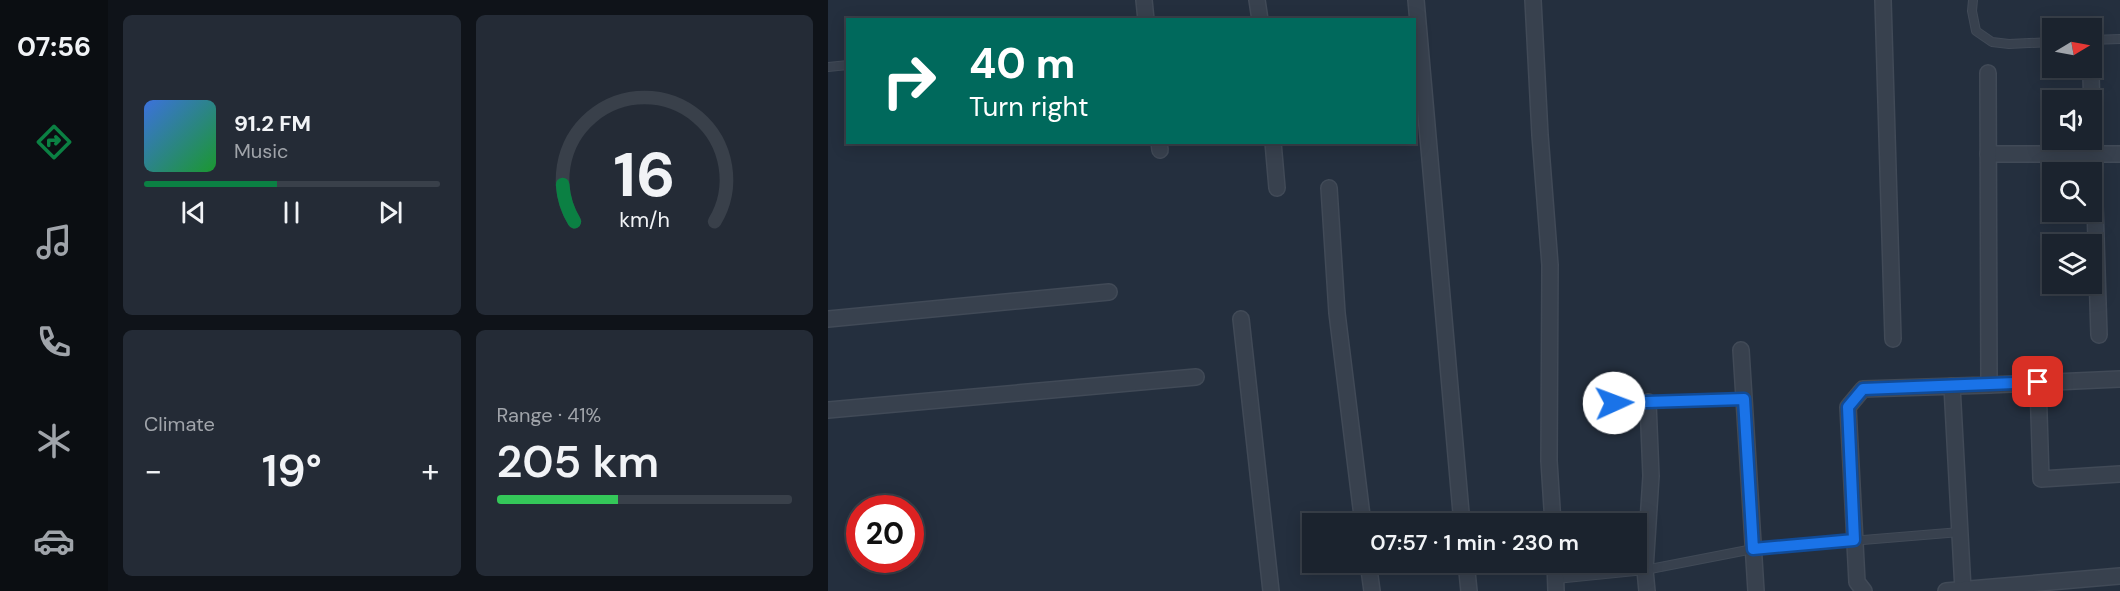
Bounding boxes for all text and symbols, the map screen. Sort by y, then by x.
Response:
north arrow [2042,18,2102,78]
map controls [2042,18,2102,294]
text: 07:56 [17,29,91,64]
text: 40 m [969,36,1075,91]
icon: right [870,42,948,120]
text: Turn right [969,89,1089,124]
button: sound [2042,90,2102,150]
text: 91.2 FM [234,109,311,138]
icon: directions [33,121,75,163]
text: 16 [613,134,675,215]
text: Music [234,138,289,164]
button: search [2042,162,2102,222]
icon: previous [177,196,210,229]
icon: pause [275,196,308,229]
icon: next [374,196,407,229]
text: km/h [619,206,670,234]
icon: music [33,221,75,263]
button: layers [2042,234,2102,294]
icon: phone [33,321,75,363]
pin [2012,356,2063,407]
icon: arrive [2021,365,2054,398]
position arrow [1582,371,1646,435]
text: Range · 41% [497,402,601,428]
text: Climate [144,411,215,437]
icon: climate [33,420,75,462]
text: 205 km [497,432,659,491]
text: 19° [262,441,322,500]
text: − [144,449,162,492]
text: + [421,449,440,492]
speed limit sign: 20 [846,495,924,573]
icon: car [33,520,75,562]
text: 07:57 · 1 min · 230 m [1370,528,1579,557]

